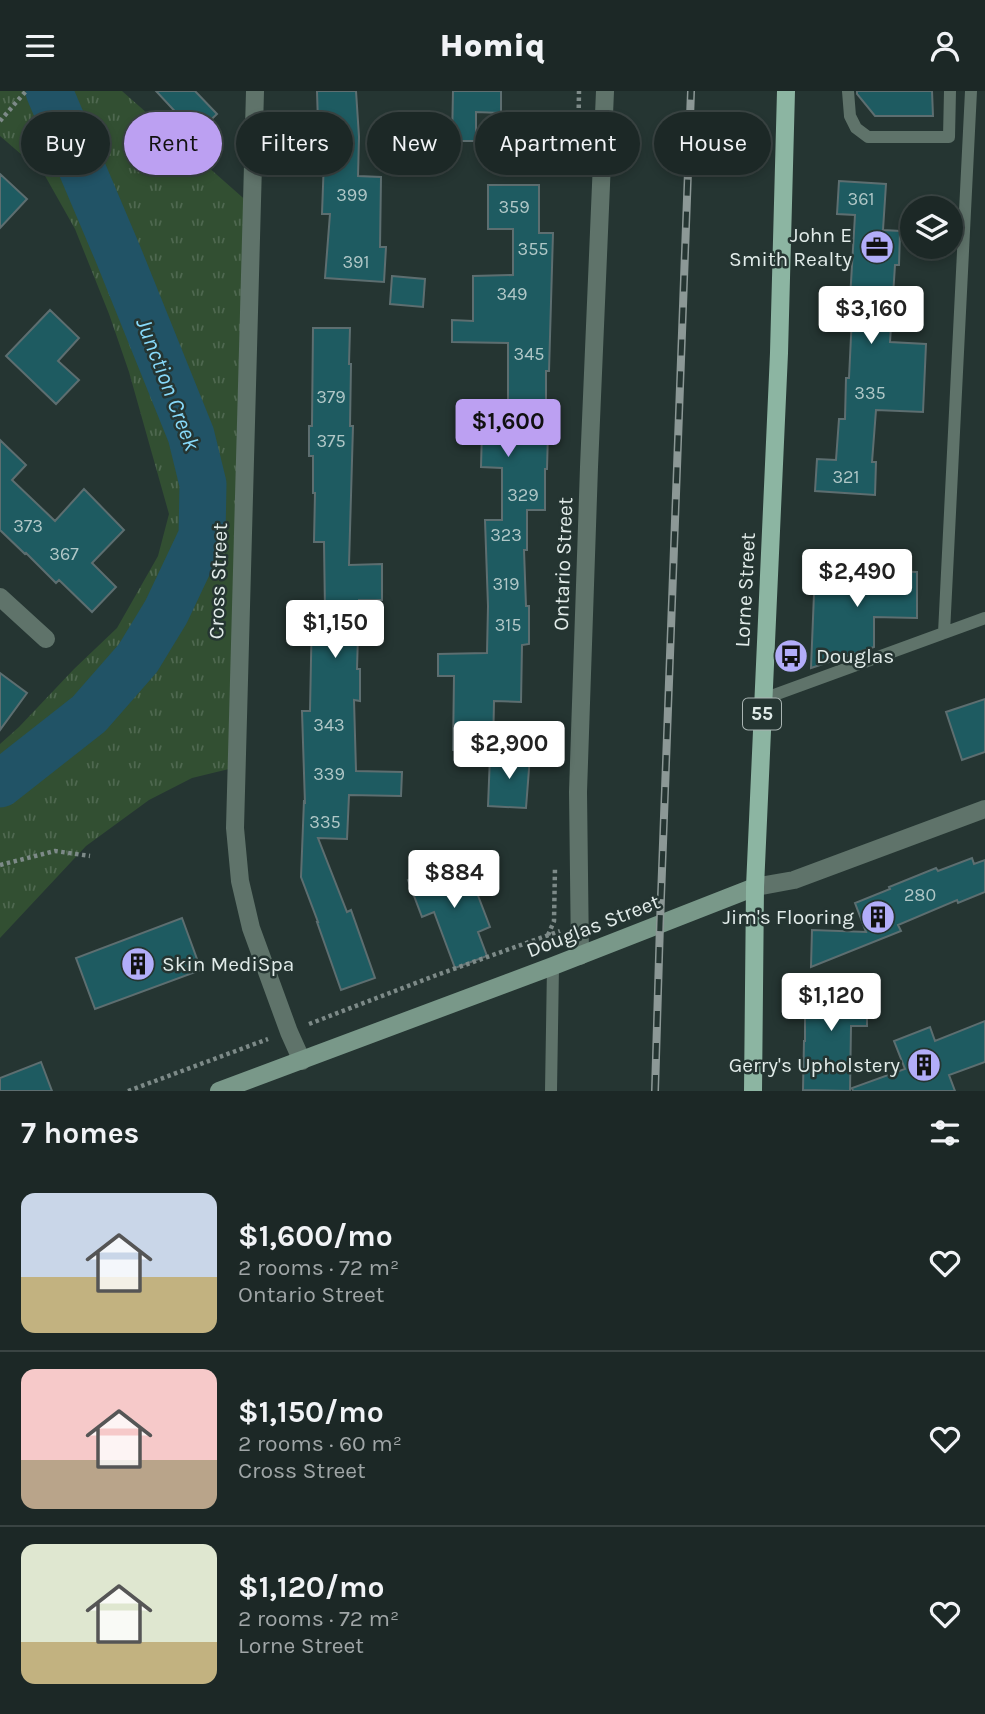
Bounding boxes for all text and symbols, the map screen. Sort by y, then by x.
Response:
icon: menu [21,27,59,65]
text: Homiq [440,27,545,64]
icon: person [926,27,964,65]
chip: Buy [21,112,110,175]
chip: Rent [124,112,222,175]
chip: Filters [236,112,353,175]
chip: New [367,112,461,175]
chip: Apartment [475,112,640,175]
chip: House [654,112,771,175]
house number: 399 [336,184,368,206]
house number: 361 [848,188,874,210]
house number: 359 [498,196,530,218]
map controls [900,196,963,259]
button: layers [900,196,963,259]
place label: John E Smith Realty [729,223,852,271]
office icon: John E Smith Realty [858,228,896,266]
house number: 355 [518,238,548,260]
house number: 391 [342,251,370,273]
house number: 349 [496,283,528,305]
pin: $3,160 [814,287,928,346]
text: $3,160 [835,295,907,322]
water label: Junction Creek [130,314,206,455]
house number: 345 [514,343,544,365]
house number: 335 [854,382,886,404]
house number: 379 [316,386,346,408]
pin: $1,600 [451,399,565,459]
text: $1,600 [472,408,544,435]
house number: 375 [316,430,346,452]
house number: 321 [832,466,860,488]
house number: 329 [507,484,539,506]
street label: Ontario Street [549,497,577,631]
house number: 373 [13,515,43,537]
street label: Cross Street [204,522,232,640]
house number: 323 [490,524,522,546]
street label: Lorne Street [730,532,760,648]
house number: 367 [49,543,79,565]
pin: $2,490 [800,549,914,609]
text: $2,490 [818,558,896,585]
house number: 319 [492,573,520,595]
pin: $1,150 [278,601,392,660]
text: $1,150 [302,609,368,636]
house number: 315 [495,614,521,636]
bus stop icon: Douglas [772,637,810,675]
place label: Douglas [816,644,894,668]
road number: 55 [743,699,781,729]
house number: 343 [313,714,345,736]
pin: $2,900 [452,721,566,781]
text: $2,900 [470,730,548,757]
house number: 339 [313,763,345,785]
house number: 335 [309,811,341,833]
pin: $884 [413,851,495,910]
text: $884 [424,859,484,886]
house number: 280 [904,884,936,906]
street label: Douglas Street [523,889,663,962]
building icon: Jim's Flooring [859,898,897,936]
place label: Jim's Flooring [723,905,854,929]
building icon: Skin MediSpa [119,945,157,983]
place label: Skin MediSpa [162,952,294,976]
pin: $1,120 [774,974,888,1033]
text: $1,120 [798,982,864,1009]
building icon: Gerry's Upholstery [905,1046,943,1084]
place label: Gerry's Upholstery [729,1053,900,1077]
icon: filters [926,1114,964,1152]
text: 7 homes [21,1115,139,1151]
text: $1,600/mo [238,1218,393,1254]
icon: home [77,1221,161,1305]
icon: heart [926,1244,964,1282]
text: 2 rooms · 72 m² [238,1254,399,1281]
text: Ontario Street [238,1281,384,1308]
text: $1,150/mo [238,1394,384,1430]
icon: home [77,1397,161,1481]
icon: heart [926,1420,964,1458]
text: 2 rooms · 60 m² [238,1430,402,1457]
text: Cross Street [238,1457,366,1484]
text: $1,120/mo [238,1569,384,1605]
icon: home [77,1572,161,1656]
icon: heart [926,1595,964,1633]
text: 2 rooms · 72 m² [238,1605,399,1632]
text: Lorne Street [238,1632,364,1659]

